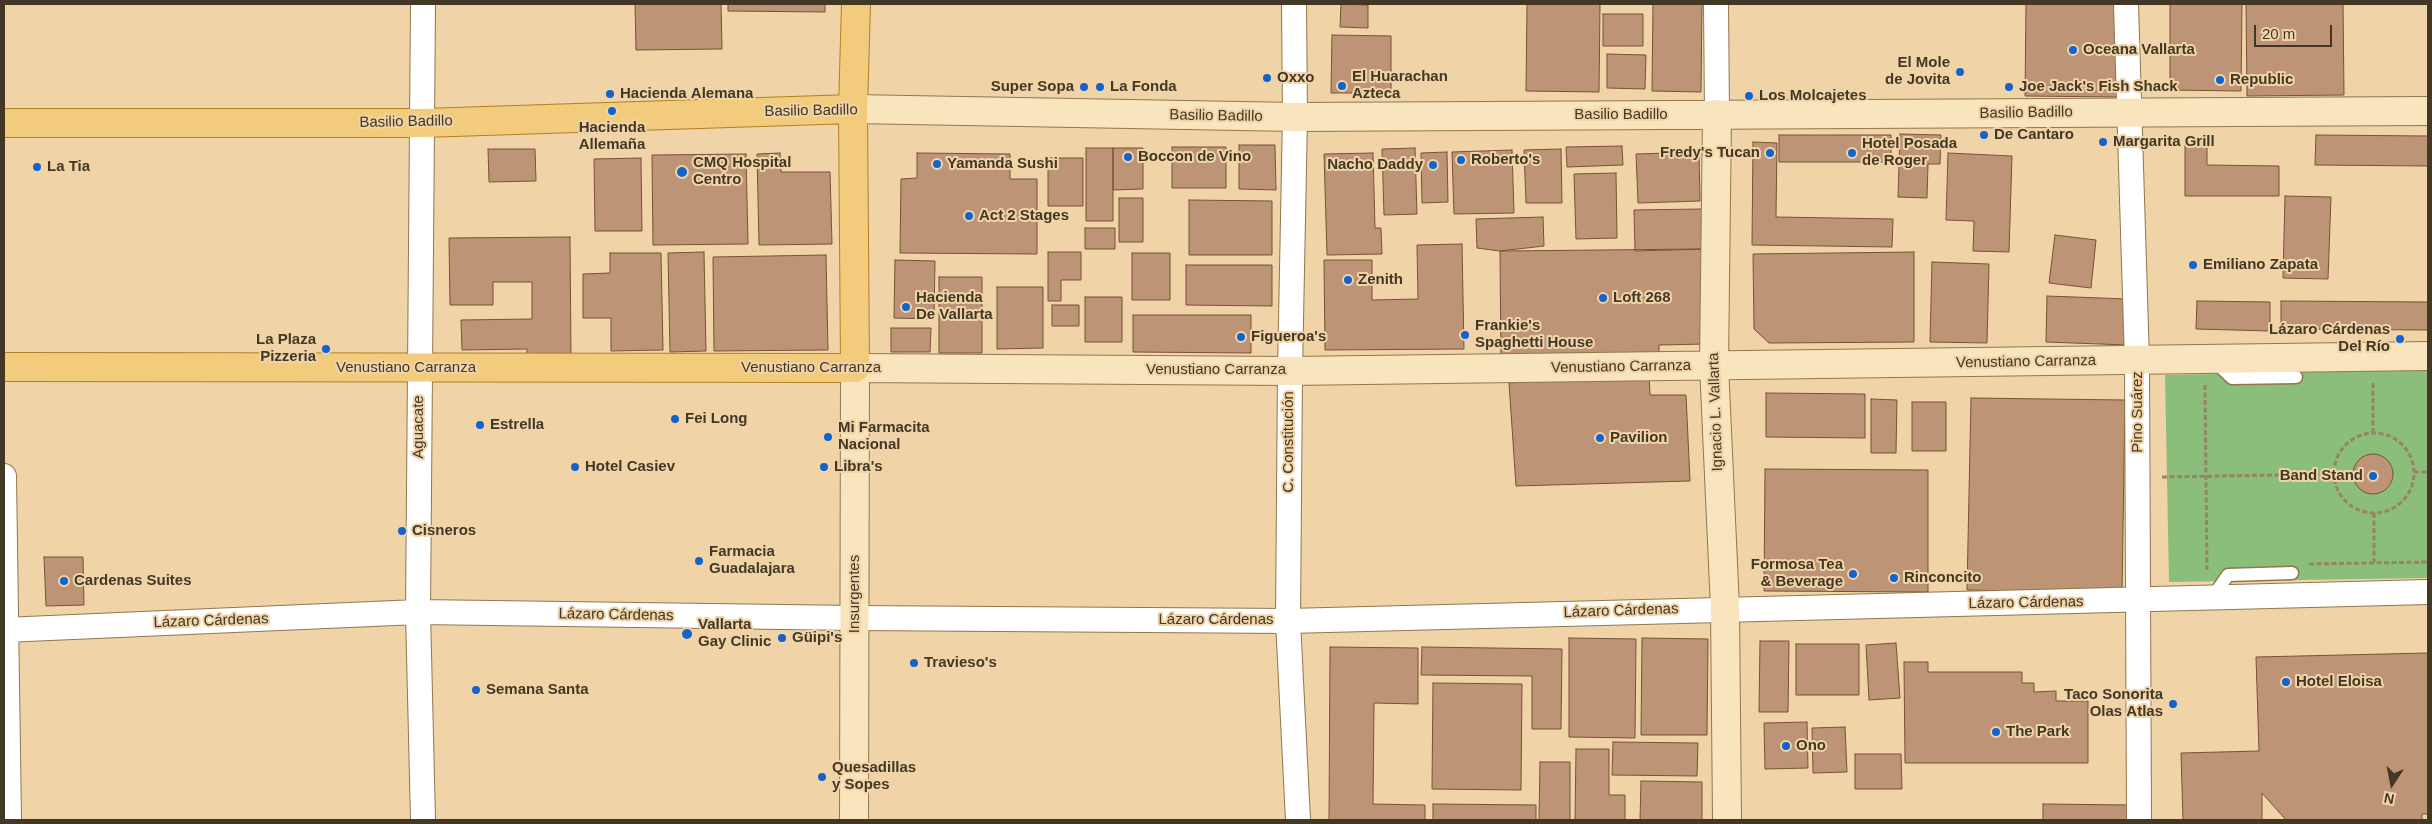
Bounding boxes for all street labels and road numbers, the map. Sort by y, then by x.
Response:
street label: Basilio Badillo [764,101,858,121]
street label: Basilio Badillo [1979,103,2073,123]
street label: Basilio Badillo [1169,106,1263,126]
street label: Basilio Badillo [1574,106,1668,124]
street label: Basilio Badillo [359,112,453,132]
street label: Ignacio L. Vallarta [1705,352,1727,472]
street label: Venustiano Carranza [1956,352,2096,372]
street label: Venustiano Carranza [1551,357,1691,377]
street label: Venustiano Carranza [336,359,476,377]
street label: Venustiano Carranza [741,359,881,377]
street label: Venustiano Carranza [1146,361,1286,379]
street label: Pino Suárez [2129,371,2147,453]
street label: C. Constitución [1280,391,1298,493]
street label: Aguacate [410,395,428,459]
street label: Insurgentes [846,555,864,633]
street label: Lázaro Cárdenas [1968,593,2084,613]
street label: Lázaro Cárdenas [1563,600,1679,622]
street label: Lázaro Cárdenas [558,605,674,625]
street label: Lázaro Cárdenas [153,610,269,632]
street label: Lázaro Cárdenas [1158,611,1274,629]

